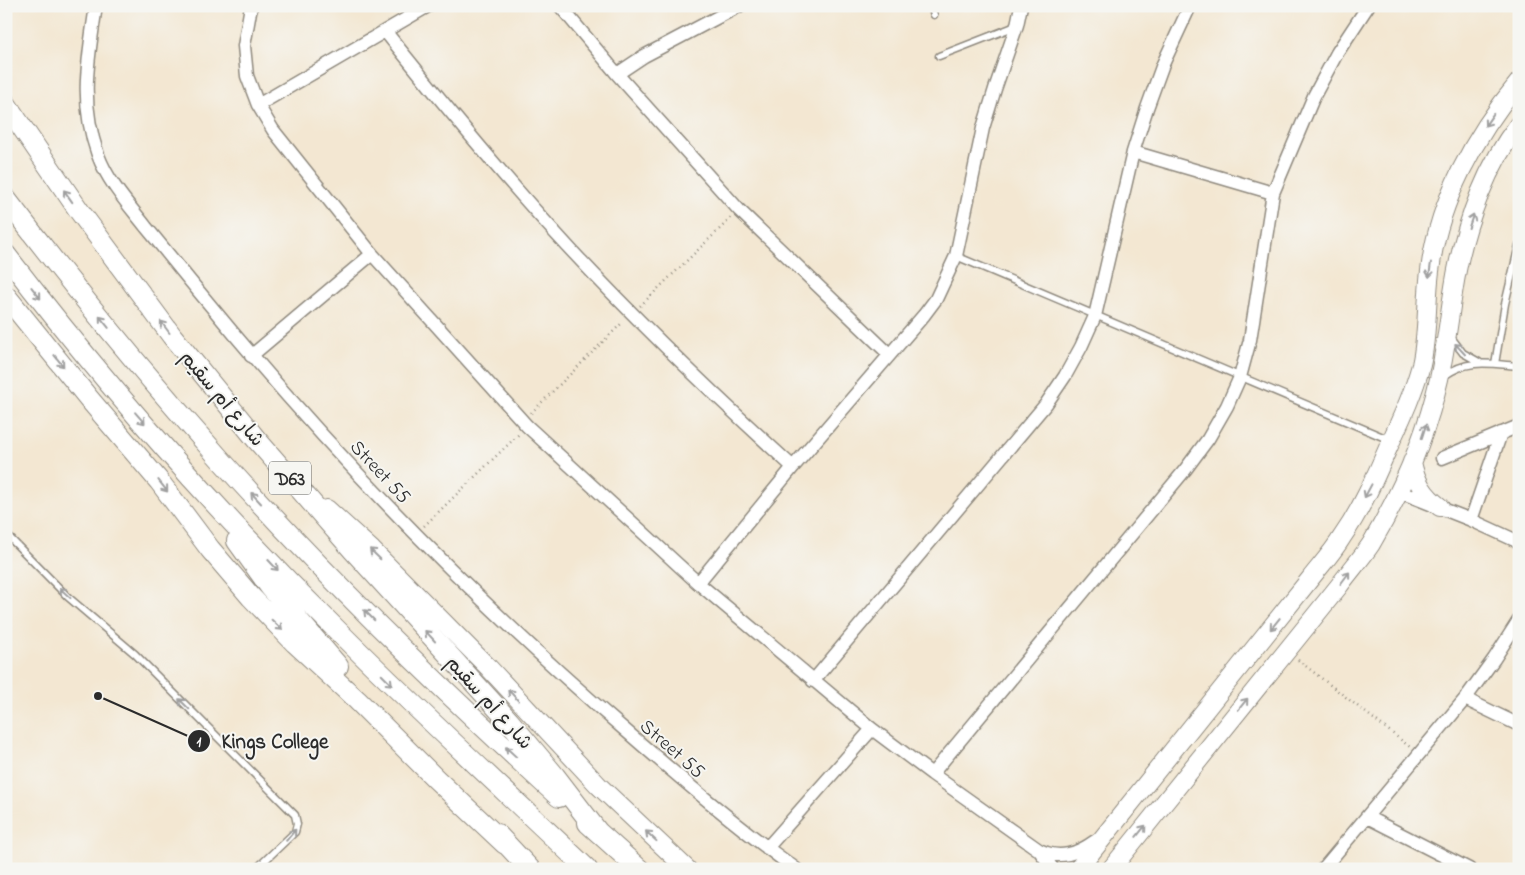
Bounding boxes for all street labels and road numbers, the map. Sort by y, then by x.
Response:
street label: شارع أم سقيم [172,345,270,454]
street label: Street 55 [342,434,416,511]
road number: D63 [269,462,311,494]
street label: شارع أم سقيم [438,650,538,757]
street label: Street 55 [632,713,710,787]

